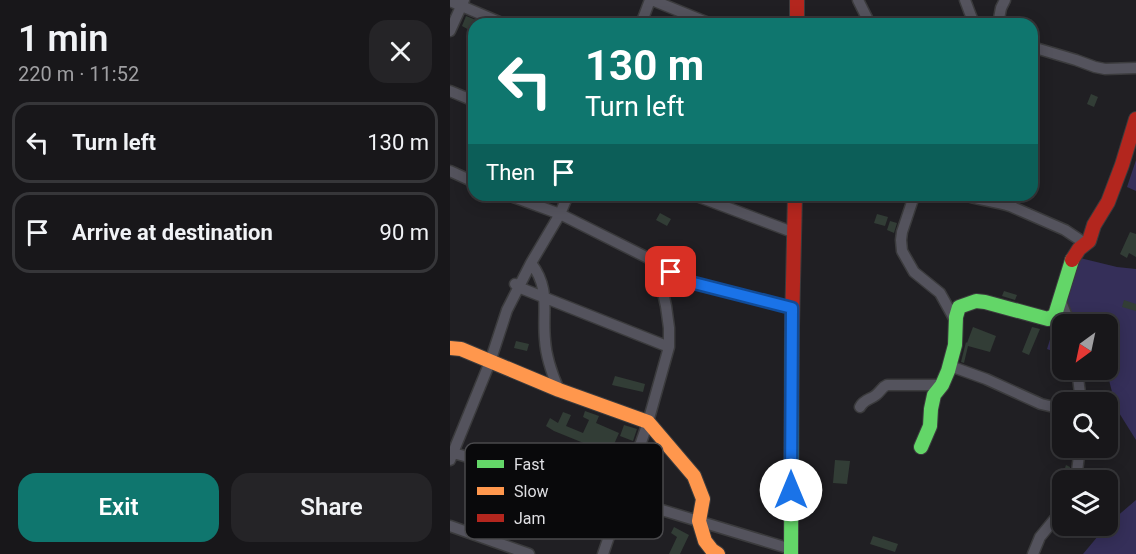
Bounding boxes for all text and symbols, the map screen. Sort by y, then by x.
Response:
text: 1 min [18,18,108,60]
button: close [369,20,432,83]
text: 130 m [585,41,704,90]
icon: left [486,42,564,120]
text: 220 m · 11:52 [18,62,139,86]
text: Turn left [585,91,685,123]
icon: left [21,126,54,159]
text: Turn left [72,130,156,155]
text: 130 m [367,130,429,155]
icon: arrive [547,156,580,189]
text: Then [486,160,535,185]
icon: arrive [21,216,54,249]
text: Arrive at destination [72,220,273,245]
text: 90 m [380,220,429,245]
pin [645,246,696,297]
icon: arrive [654,255,687,288]
north arrow [1052,314,1118,380]
map controls [1052,314,1118,536]
button: search [1052,392,1118,458]
legend [465,443,663,539]
text: Fast [514,455,545,474]
position arrow [759,458,823,522]
button: layers [1052,470,1118,536]
button: Exit [18,473,219,542]
button: Share [231,473,432,542]
text: Slow [514,482,549,501]
text: Jam [514,509,546,528]

